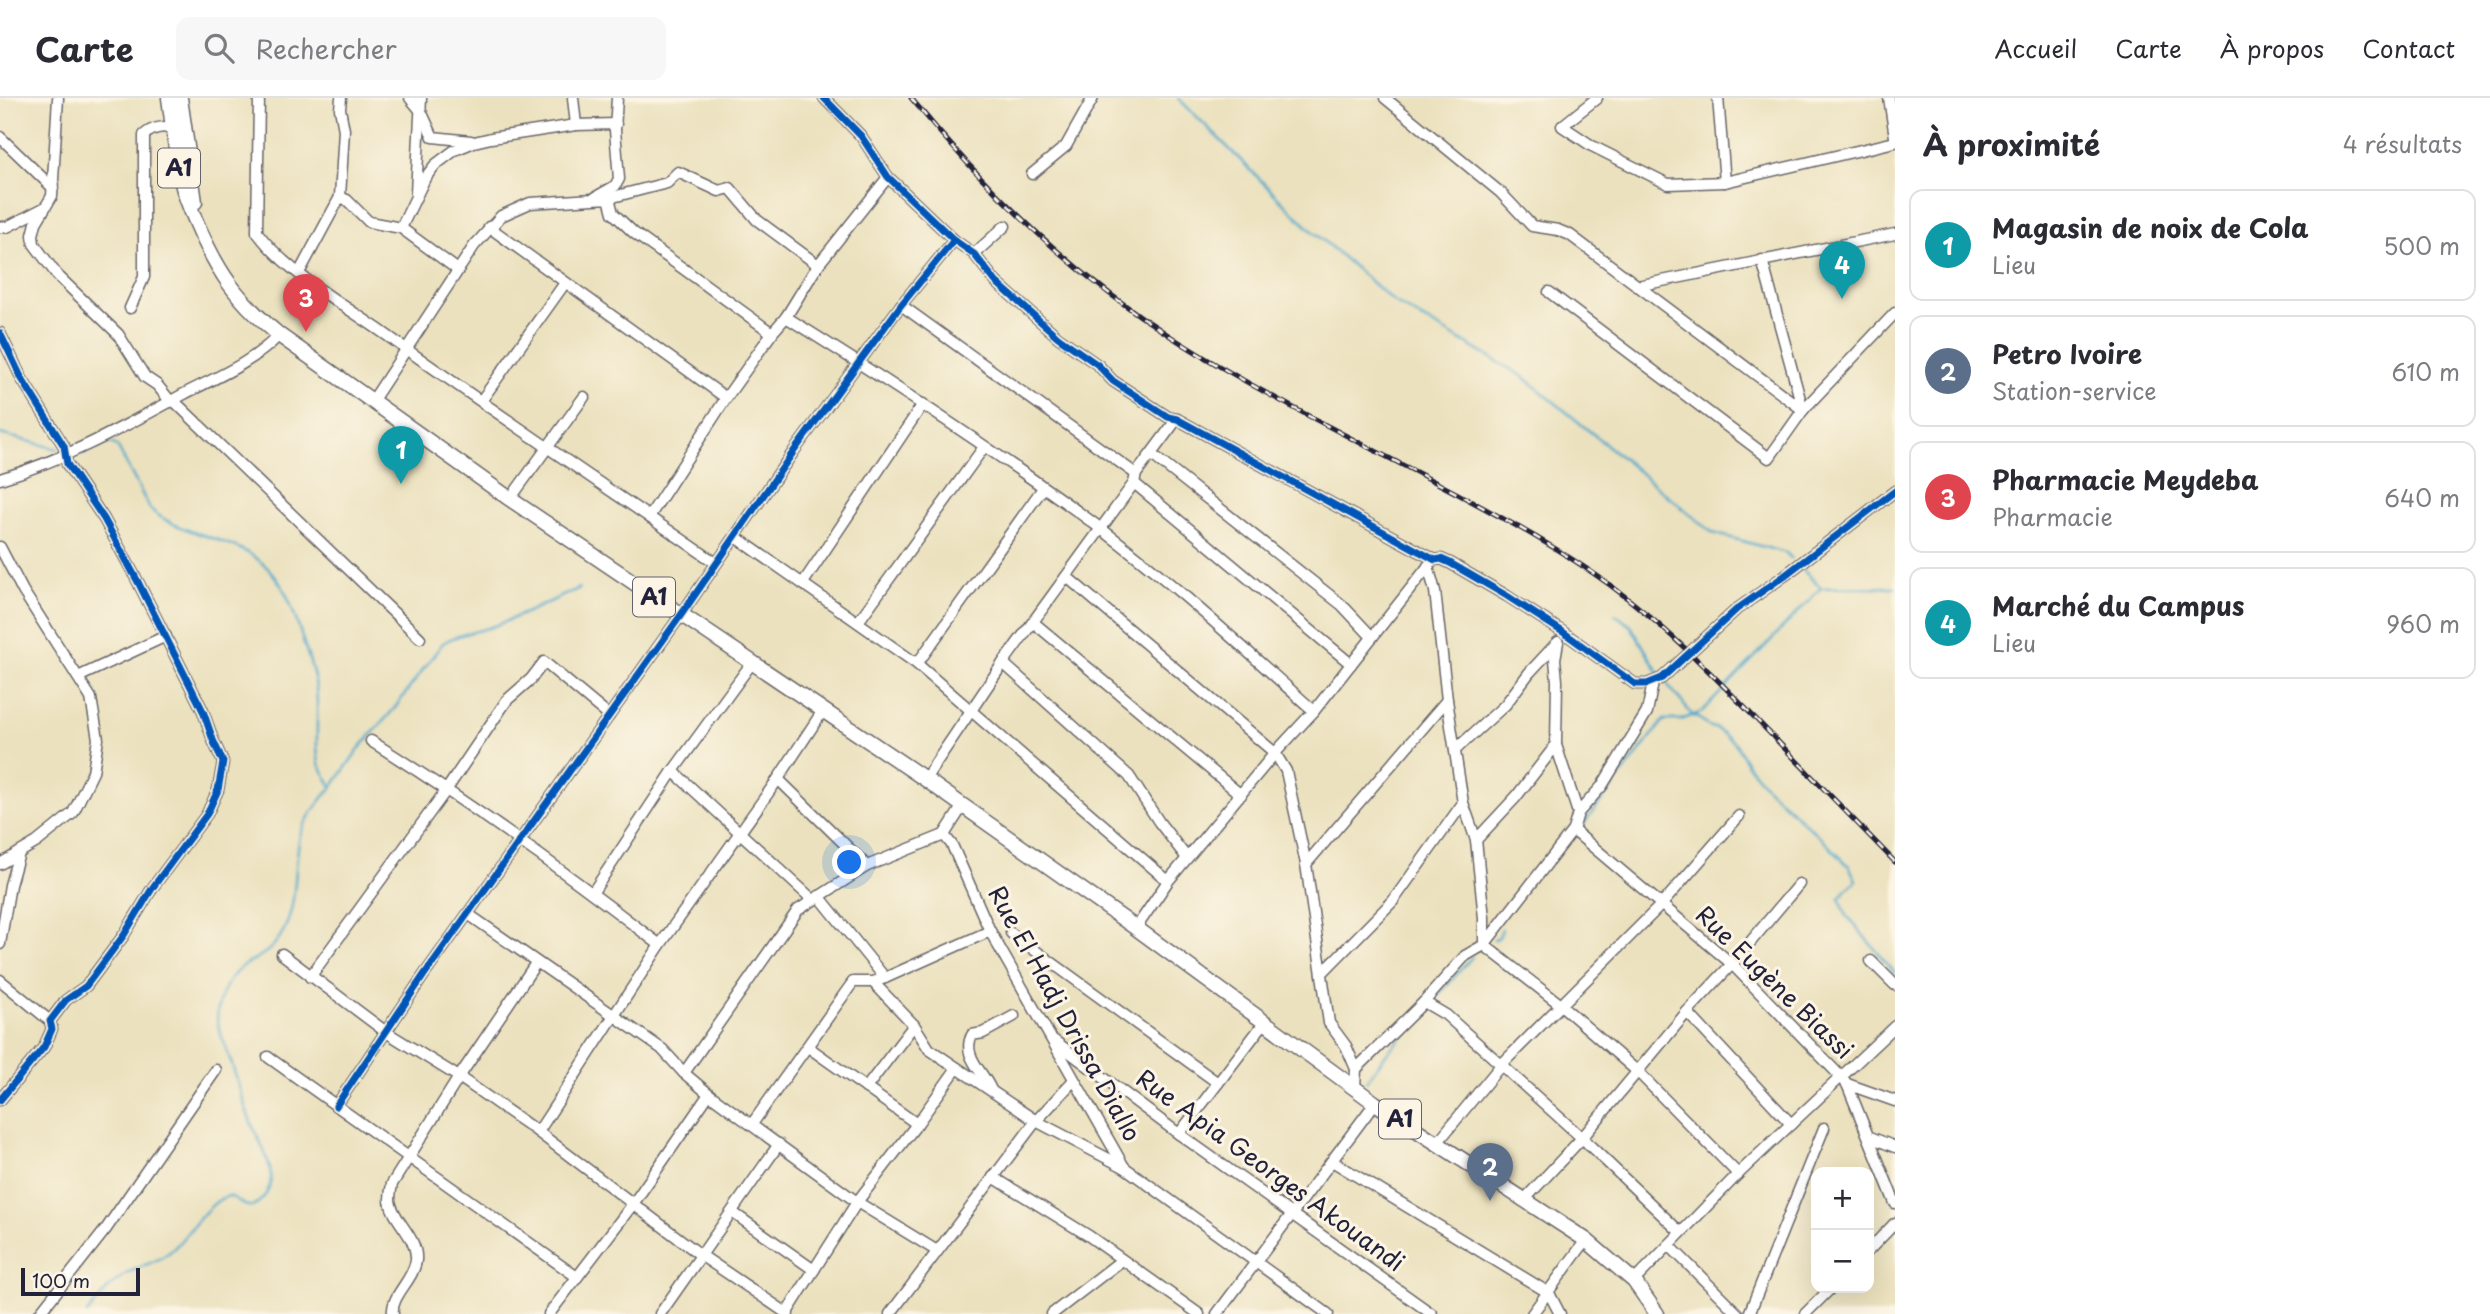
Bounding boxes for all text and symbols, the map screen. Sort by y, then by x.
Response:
search box [176,17,666,80]
text: Carte [35,23,134,73]
icon: search [200,29,238,67]
text: Rechercher [256,29,397,68]
text: Accueil [1994,30,2077,66]
text: Carte [2115,30,2182,66]
text: À propos [2220,30,2324,66]
text: Contact [2362,30,2455,66]
text: À proximité [1923,121,2100,166]
text: 4 résultats [2343,126,2462,161]
road number: A1 [158,148,200,188]
text: Magasin de noix de Cola [1992,208,2309,247]
text: 1 [1943,228,1954,263]
text: 500 m [2383,228,2460,263]
pin: 4 [1819,241,1865,299]
text: Lieu [1992,247,2036,282]
pin: 3 [283,274,329,332]
text: Petro Ivoire [1992,334,2142,373]
text: 2 [1940,354,1956,389]
text: 610 m [2392,354,2460,389]
text: Station-service [1992,373,2156,408]
pin: 1 [378,426,424,484]
text: Pharmacie Meydeba [1992,460,2259,499]
text: 3 [1940,480,1956,515]
text: 640 m [2384,480,2460,515]
text: Pharmacie [1992,499,2113,534]
road number: A1 [633,578,675,617]
text: Marché du Campus [1992,586,2244,625]
text: 4 [1940,606,1956,641]
text: 960 m [2386,606,2460,641]
text: Lieu [1992,625,2036,660]
your location [832,845,866,879]
street label: Rue El Hadj Drissa Diallo [980,879,1151,1147]
street label: Rue Eugène Biassi [1688,897,1862,1066]
street label: Rue Apia Georges Akouandi [1130,1060,1413,1279]
road number: A1 [1379,1100,1421,1138]
pin: 2 [1467,1143,1513,1201]
map controls [1811,1167,1874,1293]
button: + [1811,1167,1874,1230]
button: − [1811,1230,1874,1293]
scale bar [21,1265,140,1297]
text: 100 m [32,1266,90,1294]

